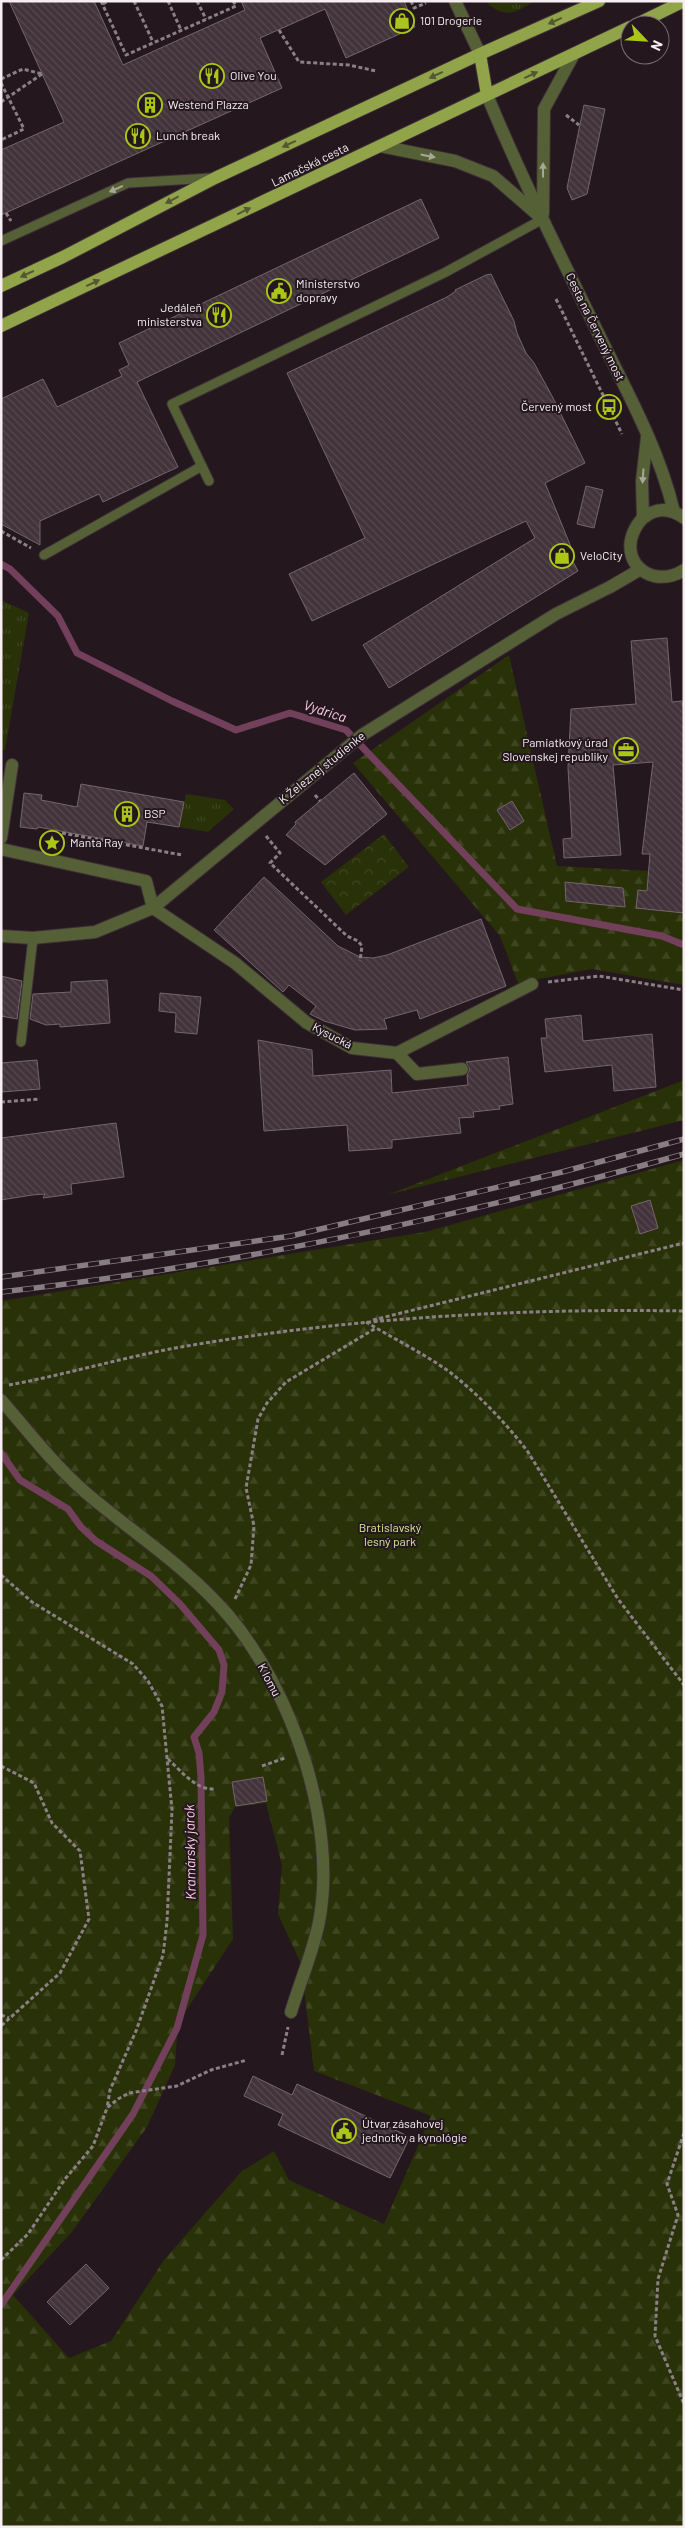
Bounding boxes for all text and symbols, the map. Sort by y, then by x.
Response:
shop icon: 101 Drogerie [389,8,415,34]
place label: 101 Drogerie [420,13,482,27]
north arrow [620,15,670,65]
one-way arrow [548,18,562,26]
text: N [648,38,667,54]
restaurant icon: Olive You [199,63,225,89]
place label: Olive You [230,68,277,82]
one-way arrow [524,70,538,78]
one-way arrow [429,71,443,79]
building icon: Westend Plazza [137,92,163,118]
place label: Westend Plazza [168,97,249,111]
restaurant icon: Lunch break [125,123,151,149]
place label: Lunch break [156,128,220,142]
street label: Lamačská cesta [269,139,350,189]
one-way arrow [282,140,296,148]
one-way arrow [421,152,437,160]
one-way arrow [539,162,547,178]
one-way arrow [108,184,123,193]
one-way arrow [165,196,179,204]
one-way arrow [237,207,251,215]
one-way arrow [20,270,34,278]
street label: Cesta na Červený most [564,270,628,383]
place label: Ministerstvo dopravy [296,276,360,304]
public building icon: Ministerstvo dopravy [266,278,292,304]
one-way arrow [86,279,100,287]
place label: Jedáleň ministerstva [137,300,202,328]
restaurant icon: Jedáleň ministerstva [206,302,232,328]
bus stop icon: Červený most [596,394,622,420]
place label: Červený most [521,399,592,413]
one-way arrow [638,468,646,484]
shop icon: VeloCity [549,543,575,569]
place label: VeloCity [580,548,623,562]
water label: Vydrica [302,696,349,725]
street label: K Železnej studienke [276,728,367,806]
place label: Pamiatkový úrad Slovenskej republiky [503,735,608,763]
office icon: Pamiatkový úrad Slovenskej republiky [613,737,639,763]
building icon: BSP [114,801,140,827]
place label: BSP [144,806,166,820]
place icon: Manta Ray [39,830,65,856]
place label: Manta Ray [70,835,123,849]
street label: Kysucká [310,1019,355,1051]
park label: Bratislavský lesný park [359,1520,422,1548]
street label: K lomu [255,1661,284,1698]
water label: Kramársky jarok [180,1804,199,1900]
place label: Útvar zásahovej jednotky a kynológie [361,2116,467,2144]
public building icon: Útvar zásahovej jednotky a kynológie [331,2118,357,2144]

